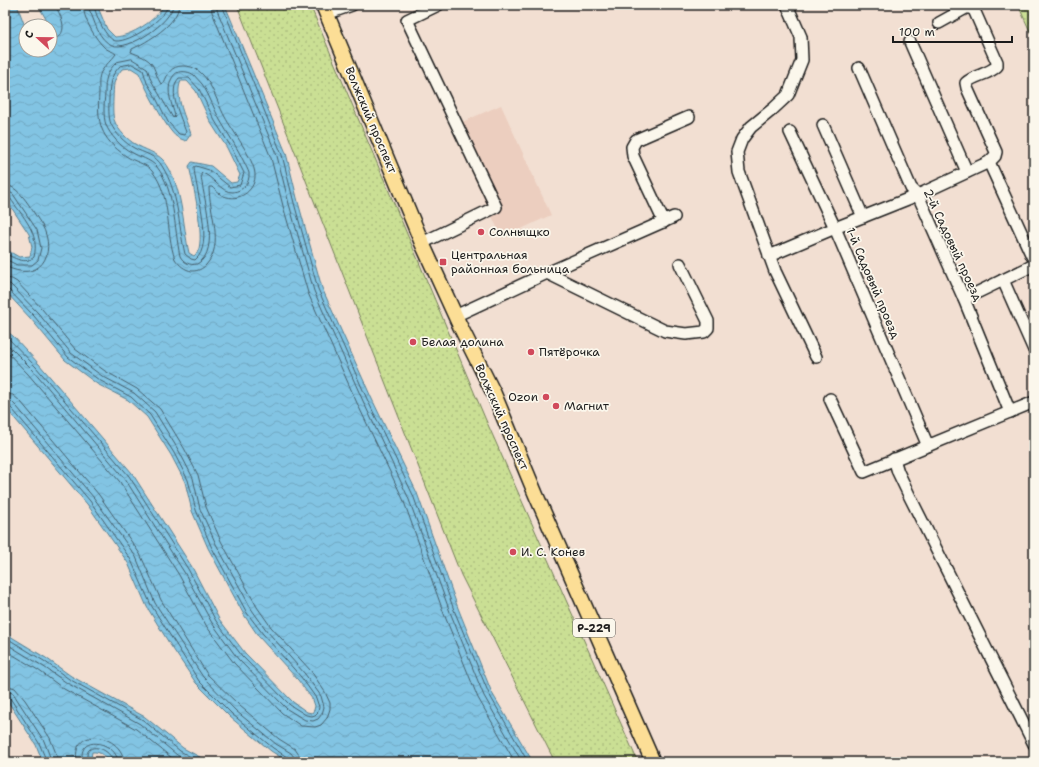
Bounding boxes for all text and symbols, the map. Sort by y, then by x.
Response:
north arrow [18,18,58,58]
scale bar [893,18,1012,44]
text: 100 m [899,24,935,40]
text: С [21,28,38,40]
street label: Волжский проспект [341,64,401,177]
street label: 2-й Садовый проезд [920,186,986,304]
place label: Солныщко [489,224,550,240]
street label: 1-й Садовый проезд [842,225,904,341]
marker: Солныщко [476,227,486,237]
place label: Центральная районная больница [451,247,570,277]
marker: Центральная районная больница [438,257,448,267]
place label: Белая долина [421,334,504,350]
marker: Белая долина [408,337,418,347]
place label: Пятёрочка [539,344,600,360]
marker: Пятёрочка [526,347,536,357]
street label: Волжский проспект [471,361,533,473]
place label: Ozon [508,389,538,405]
marker: Ozon [541,392,551,402]
place label: Магнит [564,398,610,414]
marker: Магнит [551,401,561,411]
place label: И. С. Конев [521,544,585,560]
marker: И. С. Конев [508,547,518,557]
road number: Р-229 [573,619,615,637]

